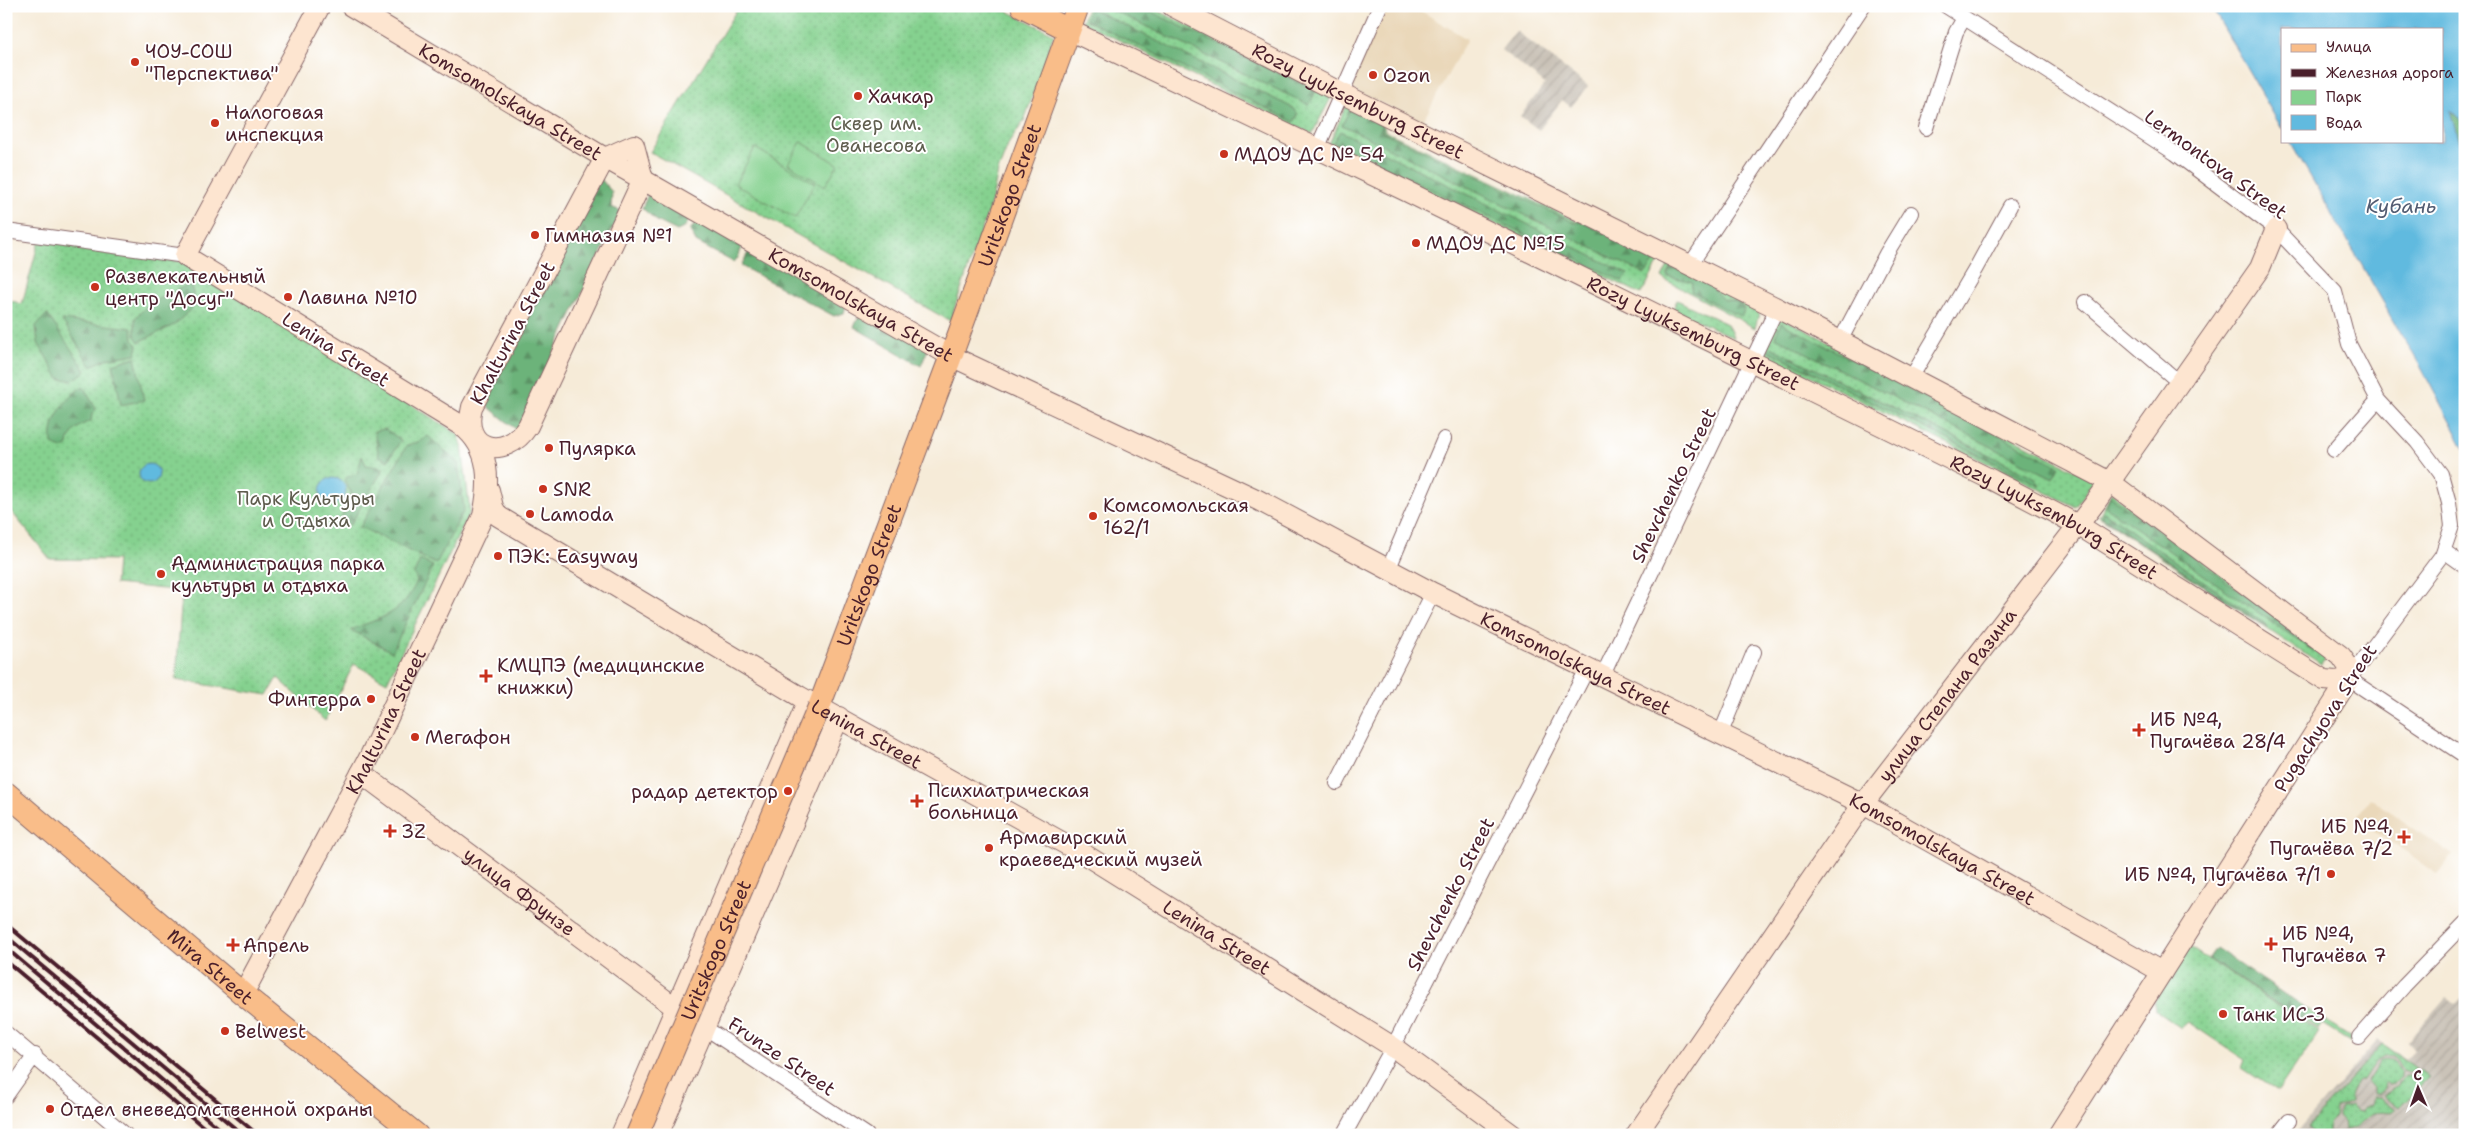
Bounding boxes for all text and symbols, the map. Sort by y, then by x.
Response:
legend [2281,28,2444,142]
street label: Komsomolskaya Street [414,37,607,166]
street label: Rozy Lyuksemburg Street [1248,37,1468,165]
text: Улица [2326,37,2372,57]
place label: ЧОУ-СОШ "Перспектива" [145,39,279,86]
marker: ЧОУ-СОШ "Перспектива" [129,56,141,68]
place label: Ozon [1383,63,1430,88]
text: Железная дорога [2326,63,2454,83]
marker: Ozon [1367,69,1379,81]
place label: Хачкар [868,84,934,109]
text: Парк [2326,87,2362,107]
marker: Хачкар [852,90,864,102]
place label: Налоговая инспекция [225,100,324,147]
street label: Lermontova Street [2139,104,2292,225]
park label: Сквер им. Ованесова [826,111,926,158]
text: Вода [2326,113,2363,133]
marker: Налоговая инспекция [209,117,221,129]
street label: Uritskogo Street [972,121,1047,270]
place label: МДОУ ДС № 54 [1234,142,1384,167]
marker: МДОУ ДС № 54 [1218,148,1230,160]
water label: Кубань [2366,193,2436,219]
place label: Гимназия №1 [545,223,673,248]
marker: Гимназия №1 [529,229,541,241]
place label: МДОУ ДС №15 [1426,231,1565,256]
marker: МДОУ ДС №15 [1410,237,1422,249]
street label: Komsomolskaya Street [764,242,958,368]
street label: Khalturina Street [464,257,561,409]
place label: Развлекательный центр "Досуг" [105,264,266,311]
street label: Rozy Lyuksemburg Street [1583,270,1804,396]
marker: Развлекательный центр "Досуг" [89,281,101,293]
place label: Лавина №10 [298,285,418,310]
marker: Лавина №10 [282,291,294,303]
street label: Lenina Street [277,306,394,393]
street label: Shevchenko Street [1625,404,1722,567]
place label: Пулярка [559,436,636,461]
marker: Пулярка [543,442,555,454]
street label: Rozy Lyuksemburg Street [1946,449,2162,585]
place label: SNR [553,477,591,502]
marker: SNR [537,483,549,495]
park label: Парк Культуры и Отдыха [237,486,375,533]
place label: Комсомольская 162/1 [1103,493,1249,540]
street label: Uritskogo Street [831,500,907,650]
place label: Lamoda [540,502,614,527]
marker: Lamoda [524,508,536,520]
marker: Комсомольская 162/1 [1087,510,1099,522]
place label: ПЭК: Easyway [508,544,638,569]
marker: ПЭК: Easyway [492,550,504,562]
place label: Администрация парка культуры и отдыха [171,551,385,598]
marker: Администрация парка культуры и отдыха [155,568,167,580]
street label: улица Степана Разина [1873,603,2022,787]
street label: Komsomolskaya Street [1476,606,1675,721]
street label: Pugachyova Street [2268,639,2383,797]
street label: Khalturina Street [340,644,432,798]
place label: КМЦПЭ (медицинские книжки) [497,653,705,700]
marker: КМЦПЭ (медицинские книжки) [479,669,493,683]
place label: Финтерра [268,687,361,712]
marker: Финтерра [365,693,377,705]
street label: Lenina Street [807,693,926,775]
place label: ИБ №4, Пугачёва 28/4 [2150,707,2286,754]
marker: ИБ №4, Пугачёва 28/4 [2132,723,2146,737]
place label: Мегафон [425,725,511,750]
marker: Мегафон [409,731,421,743]
place label: Психиатрическая больница [928,778,1090,825]
place label: радар детектор [631,779,778,804]
marker: радар детектор [782,785,794,797]
street label: Komsomolskaya Street [1845,787,2040,911]
marker: Психиатрическая больница [910,794,924,808]
street label: Shevchenko Street [1401,813,1500,975]
place label: ИБ №4, Пугачёва 7/2 [2270,814,2393,861]
place label: 3Z [401,819,426,844]
marker: 3Z [383,824,397,838]
place label: Армавирский краеведческий музей [999,825,1203,872]
marker: ИБ №4, Пугачёва 7/2 [2397,830,2411,844]
street label: улица Фрунзе [458,842,580,942]
marker: Армавирский краеведческий музей [983,842,995,854]
place label: ИБ №4, Пугачёва 7/1 [2124,862,2321,887]
marker: ИБ №4, Пугачёва 7/1 [2325,868,2337,880]
street label: Uritskogo Street [675,876,757,1024]
street label: Lenina Street [1158,894,1275,981]
place label: ИБ №4, Пугачёва 7 [2282,921,2386,968]
street label: Mira Street [162,923,258,1010]
place label: Апрель [243,933,309,958]
marker: ИБ №4, Пугачёва 7 [2264,937,2278,951]
marker: Апрель [227,939,239,951]
place label: Танк ИС-3 [2233,1002,2326,1027]
marker: Танк ИС-3 [2217,1008,2229,1020]
street label: Frunze Street [723,1011,840,1102]
place label: Belwest [235,1019,306,1044]
marker: Belwest [219,1025,231,1037]
north arrow [2394,1064,2444,1114]
text: С [2413,1066,2422,1084]
place label: Отдел вневедомственной охраны [60,1097,373,1122]
marker: Отдел вневедомственной охраны [44,1103,56,1115]

